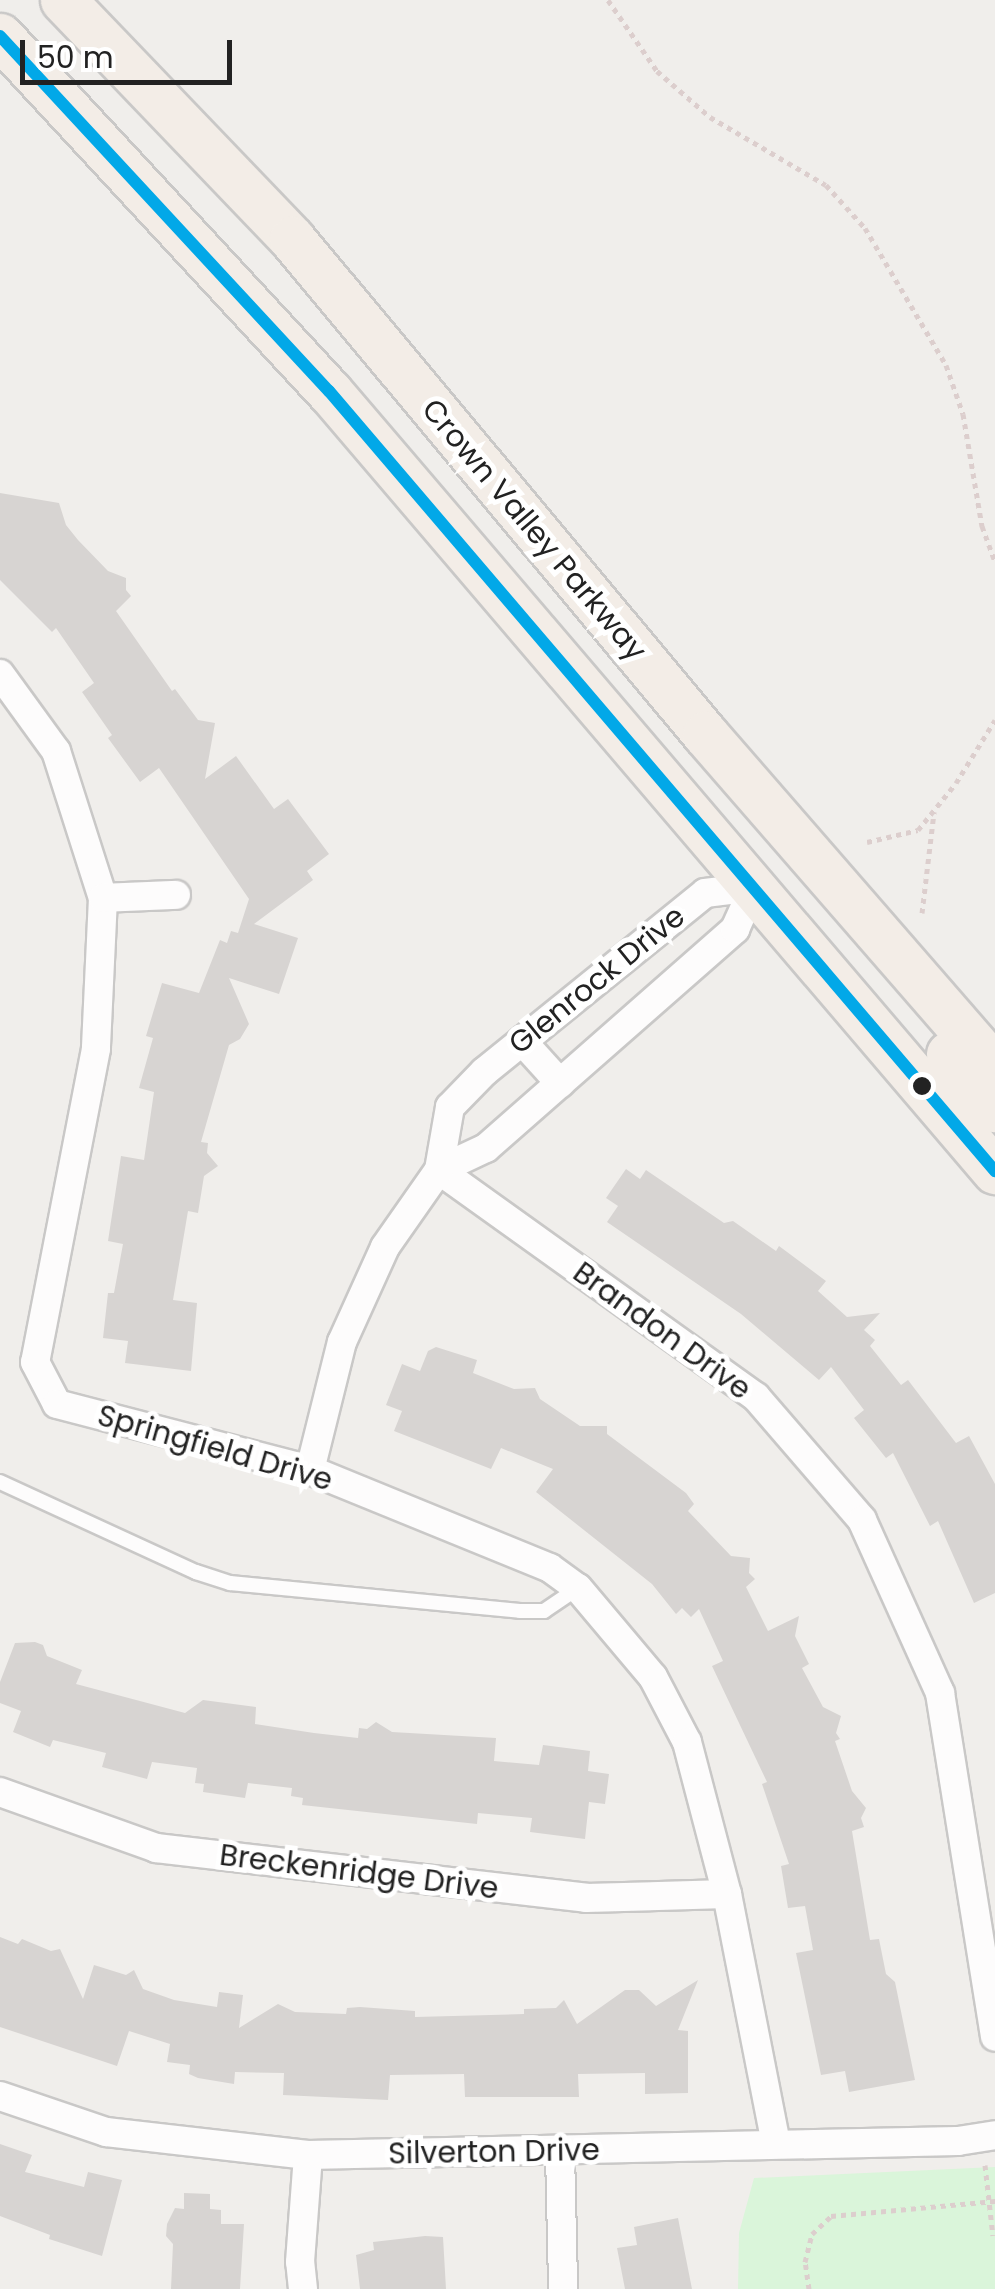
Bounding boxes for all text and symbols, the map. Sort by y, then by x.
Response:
scale bar [25,20,238,82]
text: 50 m [37,36,114,79]
street label: Crown Valley Parkway [414,392,654,668]
street label: Glenrock Drive [502,898,692,1062]
unlabelled marker [912,1076,932,1096]
street label: Brandon Drive [566,1254,758,1408]
street label: Springfield Drive [93,1397,337,1499]
street label: Breckenridge Drive [218,1837,500,1907]
street label: Silverton Drive [388,2132,600,2172]

